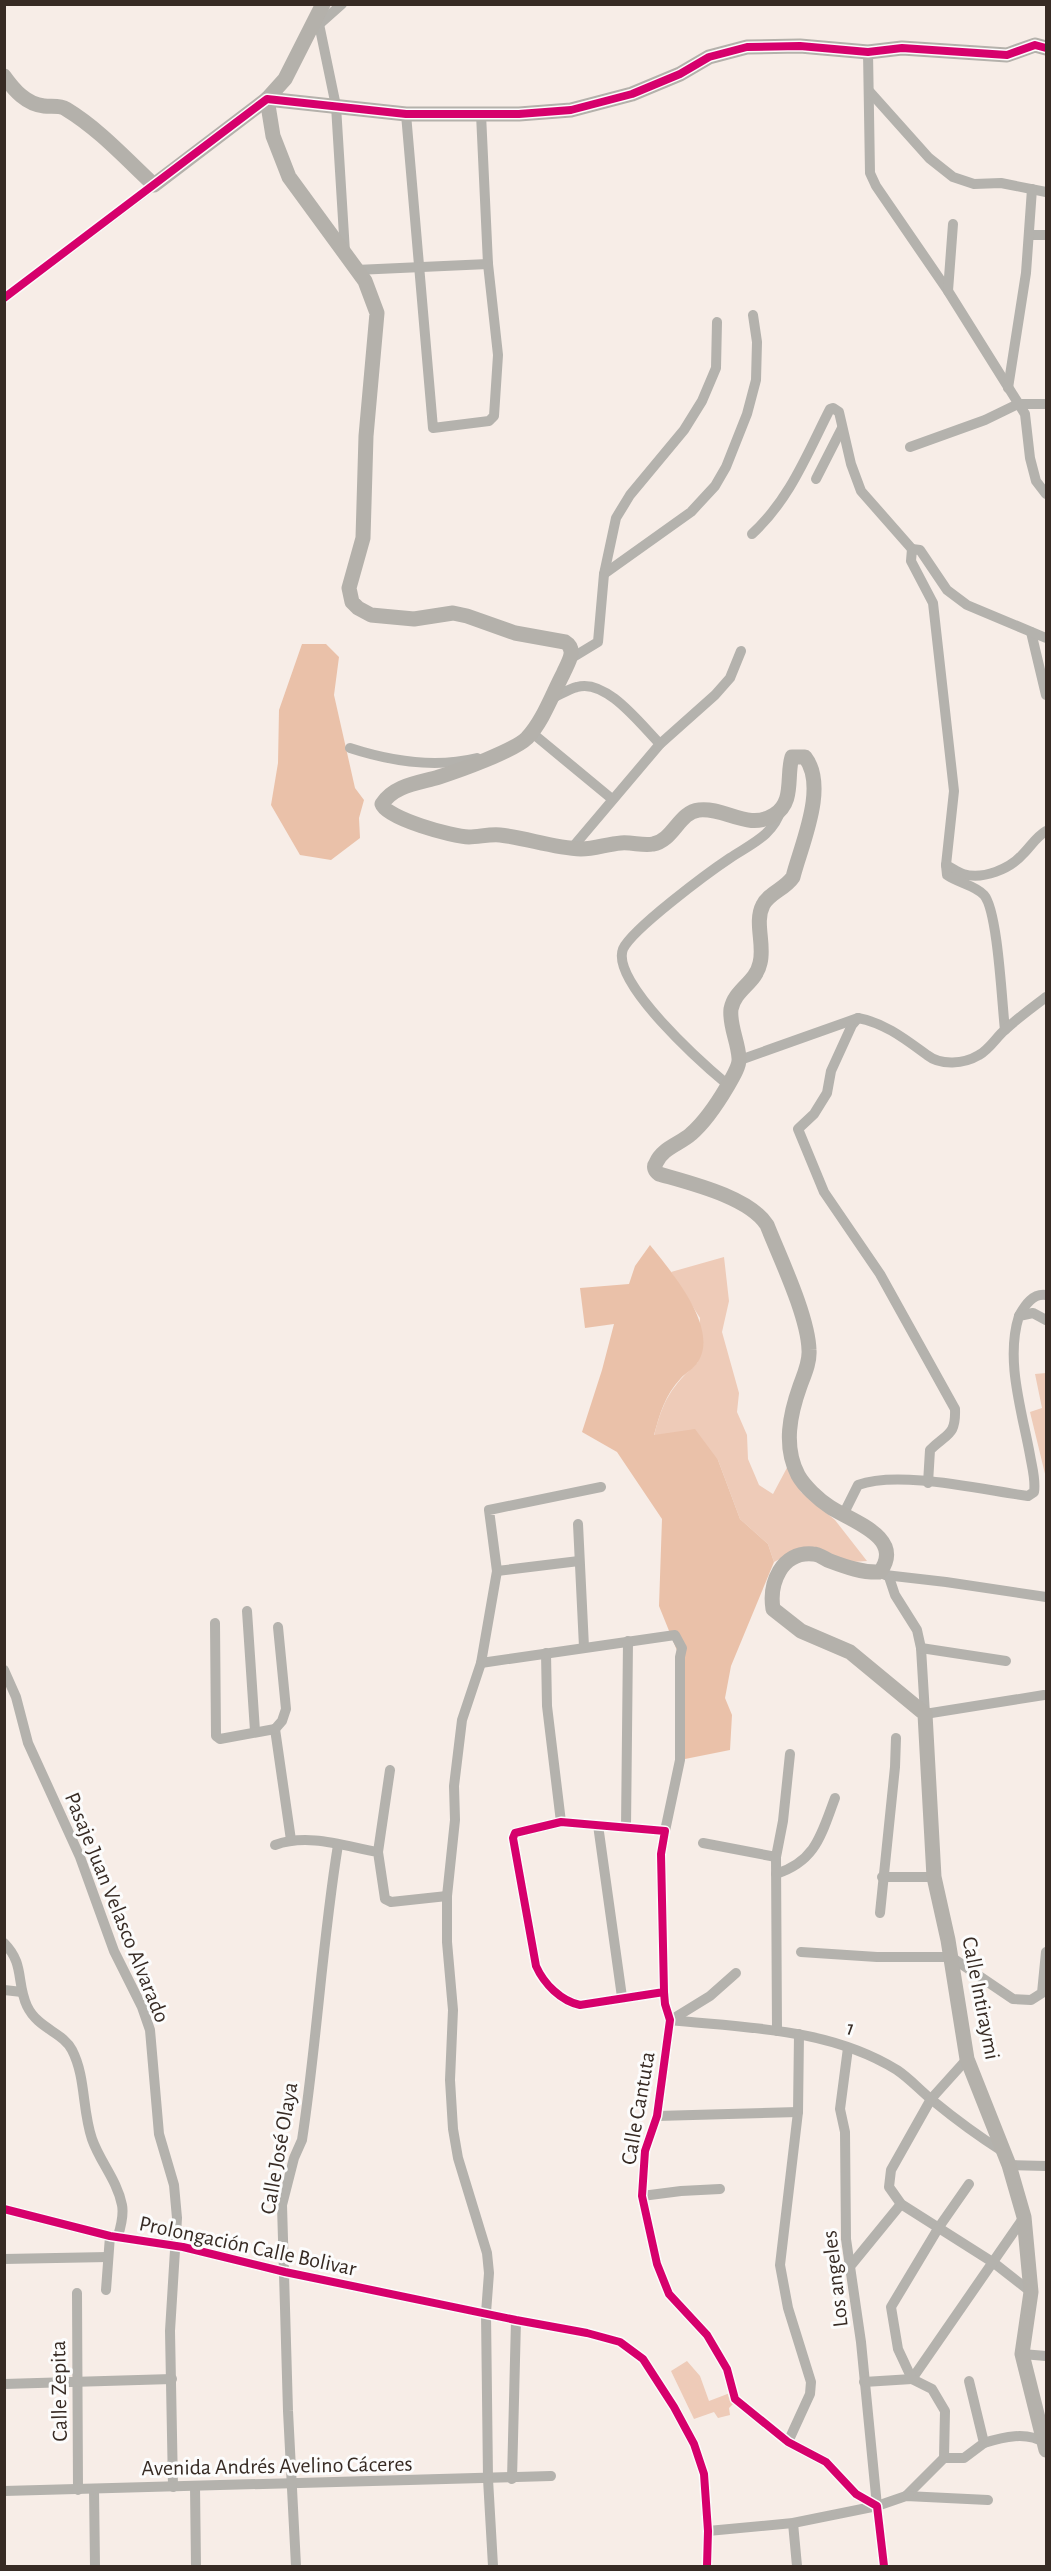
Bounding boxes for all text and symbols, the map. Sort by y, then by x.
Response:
street label: Pasaje Juan Velasco Alvarado [61,1789,173,2026]
street label: Calle Intiraymi [958,1935,1004,2061]
street label: 1 [843,2016,858,2040]
street label: Calle Cantuta [617,2050,659,2166]
street label: Calle José Olaya [257,2080,301,2216]
street label: Prolongación Calle Bolivar [137,2212,359,2280]
street label: Los angeles [818,2229,852,2329]
street label: Calle Zepita [47,2340,71,2442]
street label: Avenida Andrés Avelino Cáceres [141,2453,413,2479]

